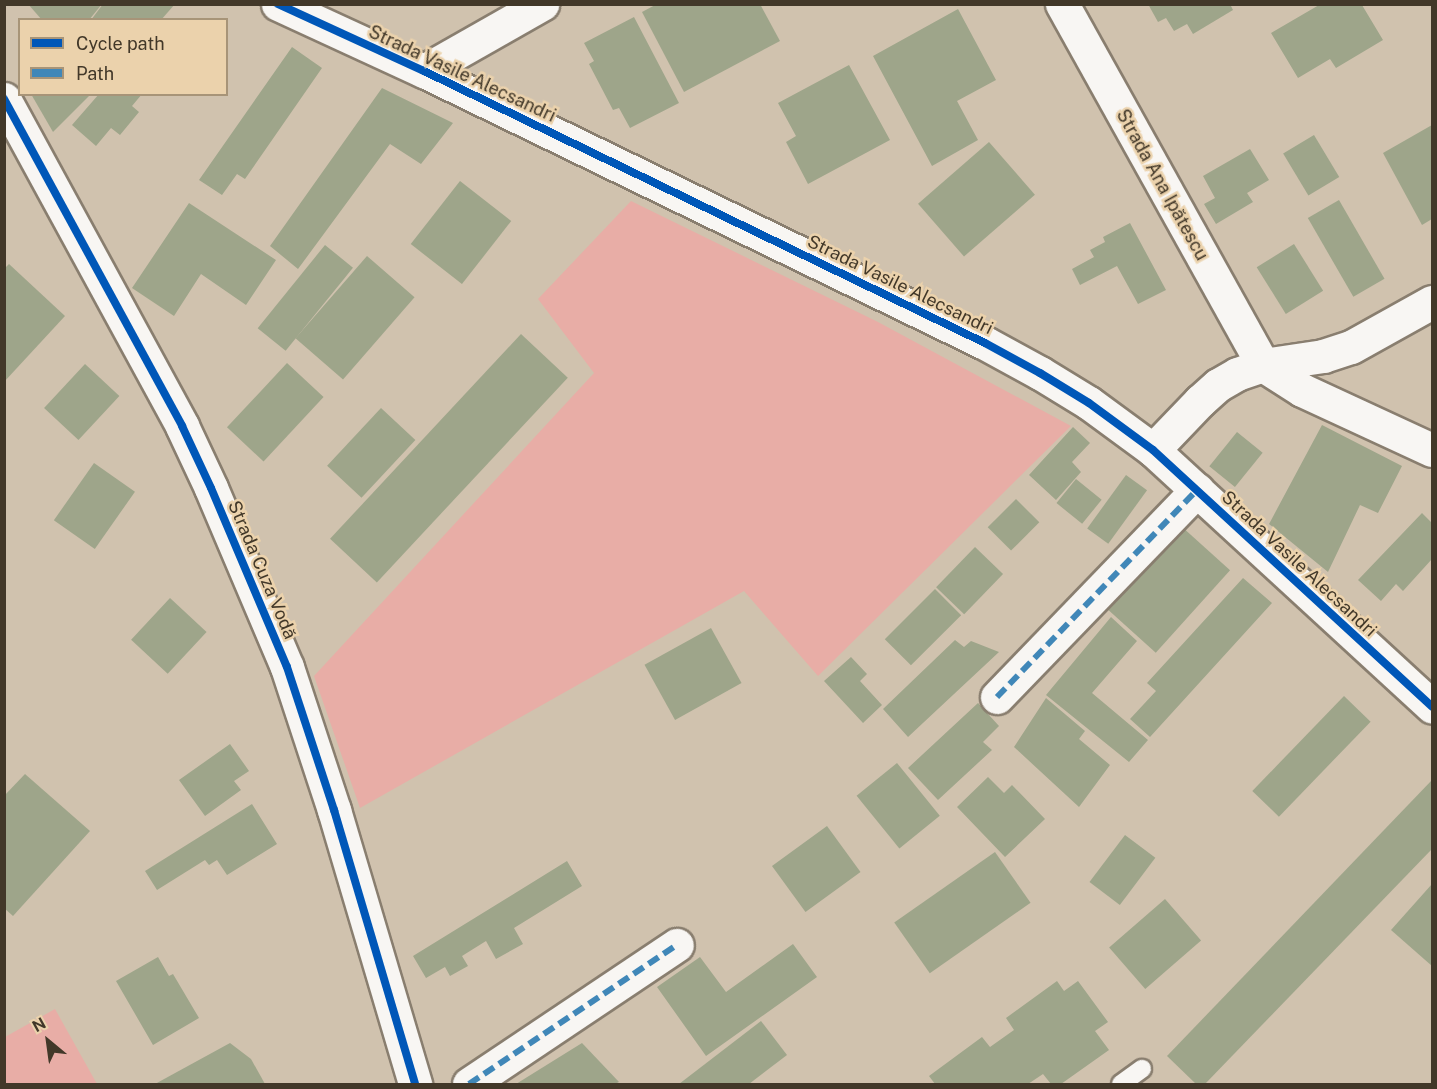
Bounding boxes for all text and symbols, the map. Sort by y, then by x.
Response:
legend [18,18,228,96]
street label: Strada Vasile Alecsandri [365,21,559,127]
text: Cycle path [76,33,165,54]
text: Path [76,63,114,84]
street label: Strada Ana Ipătescu [1111,106,1213,264]
street label: Strada Vasile Alecsandri [803,230,997,340]
street label: Strada Vasile Alecsandri [1217,486,1381,642]
street label: Strada Cuza Vodă [223,497,301,643]
north arrow [18,1011,78,1071]
text: N [29,1013,49,1036]

